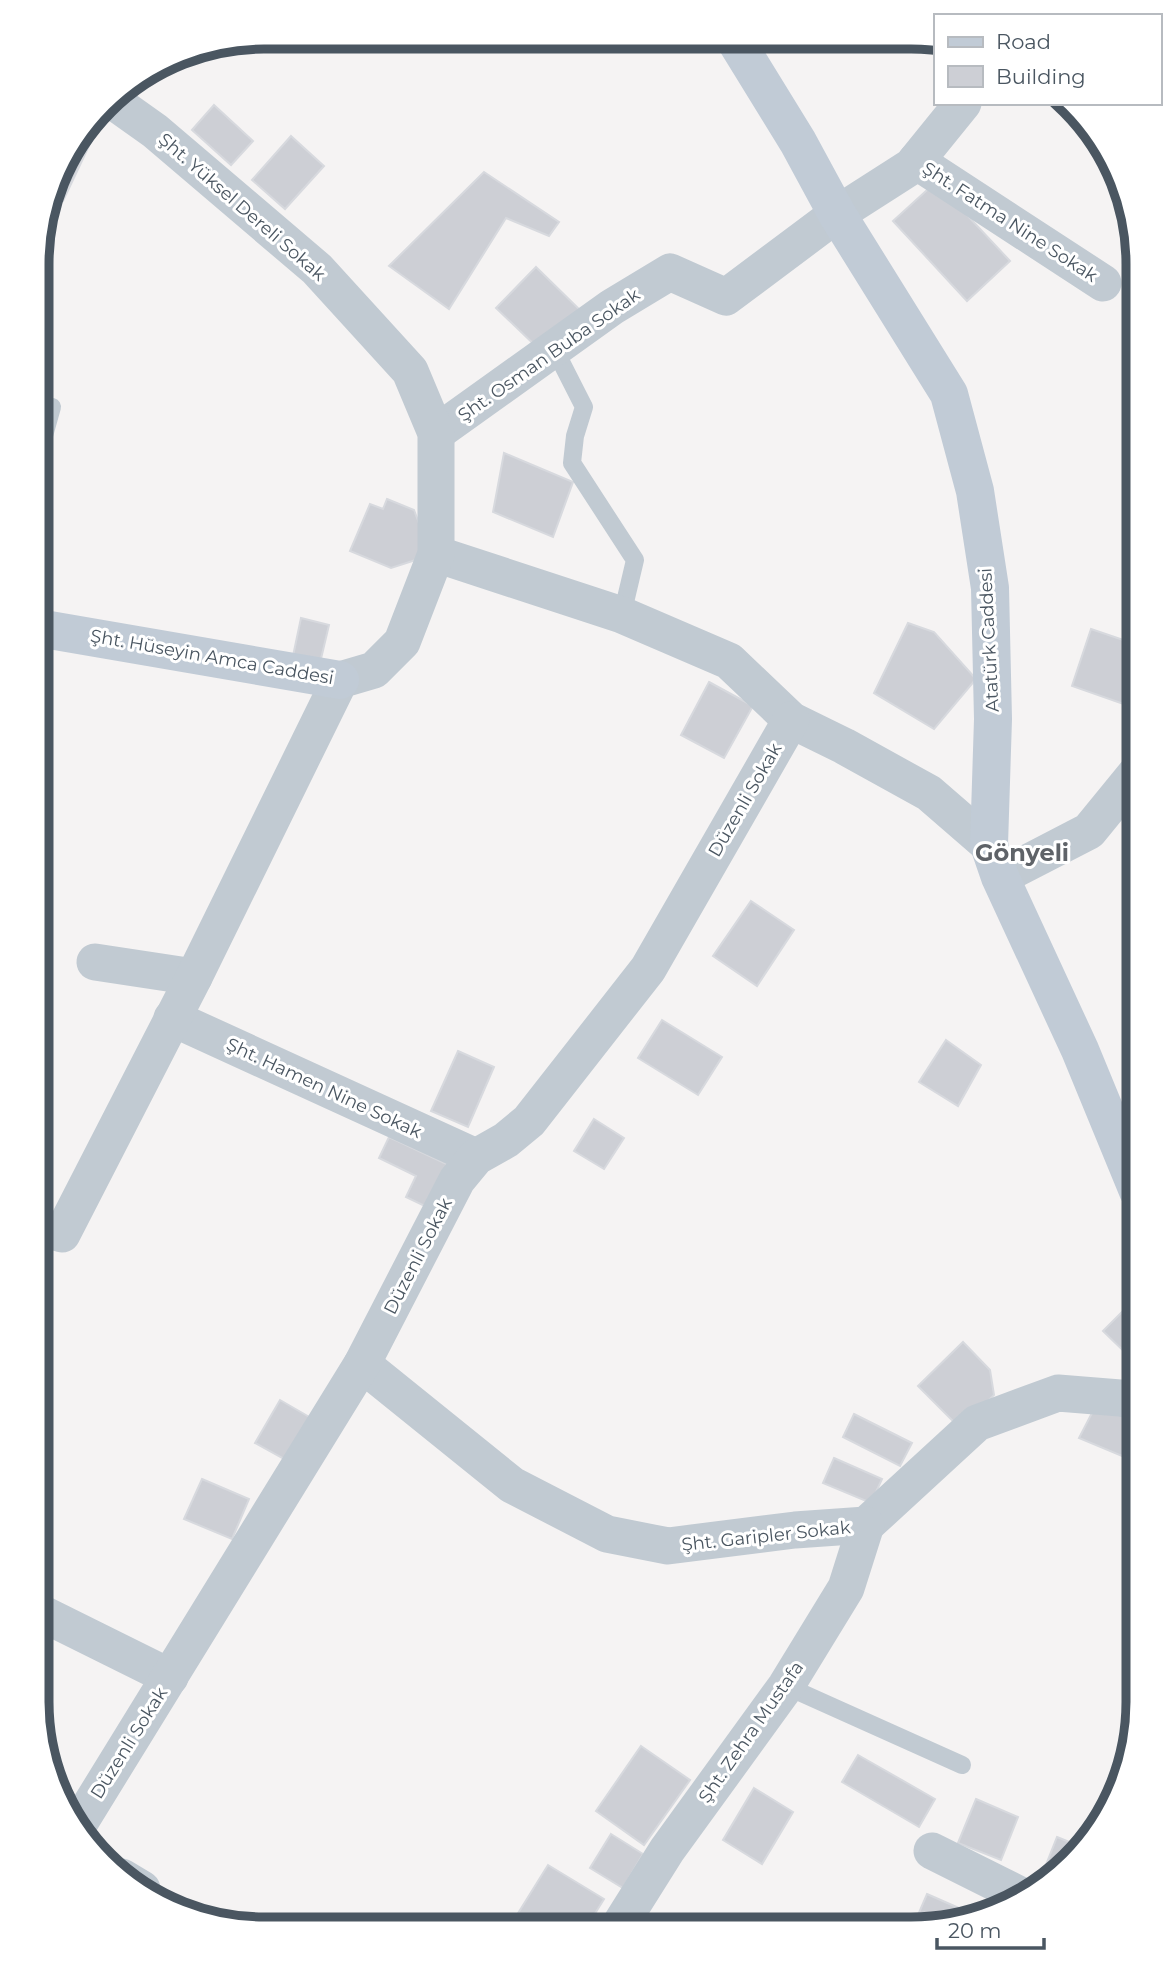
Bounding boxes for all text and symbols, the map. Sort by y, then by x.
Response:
legend [934,14,1161,105]
text: Road [996,29,1051,54]
text: Building [996,64,1086,89]
street label: Şht. Yüksel Dereli Sokak [154,128,330,286]
street label: Şht. Fatma Nine Sokak [918,157,1102,287]
street label: Şht. Osman Buba Sokak [454,284,644,426]
street label: Atatürk Caddesi [974,567,1004,713]
street label: Şht. Hüseyin Amca Caddesi [89,625,335,689]
street label: Düzenli Sokak [704,739,787,861]
district label: Gönyeli [975,838,1069,867]
street label: Şht. Hamen Nine Sokak [223,1033,425,1143]
street label: Düzenli Sokak [379,1194,457,1318]
street label: Şht. Garipler Sokak [680,1516,852,1556]
street label: Şht. Zehra Mustafa [694,1657,808,1807]
street label: Düzenli Sokak [86,1683,172,1803]
scale bar [937,1906,1044,1950]
text: 20 m [948,1918,1002,1943]

